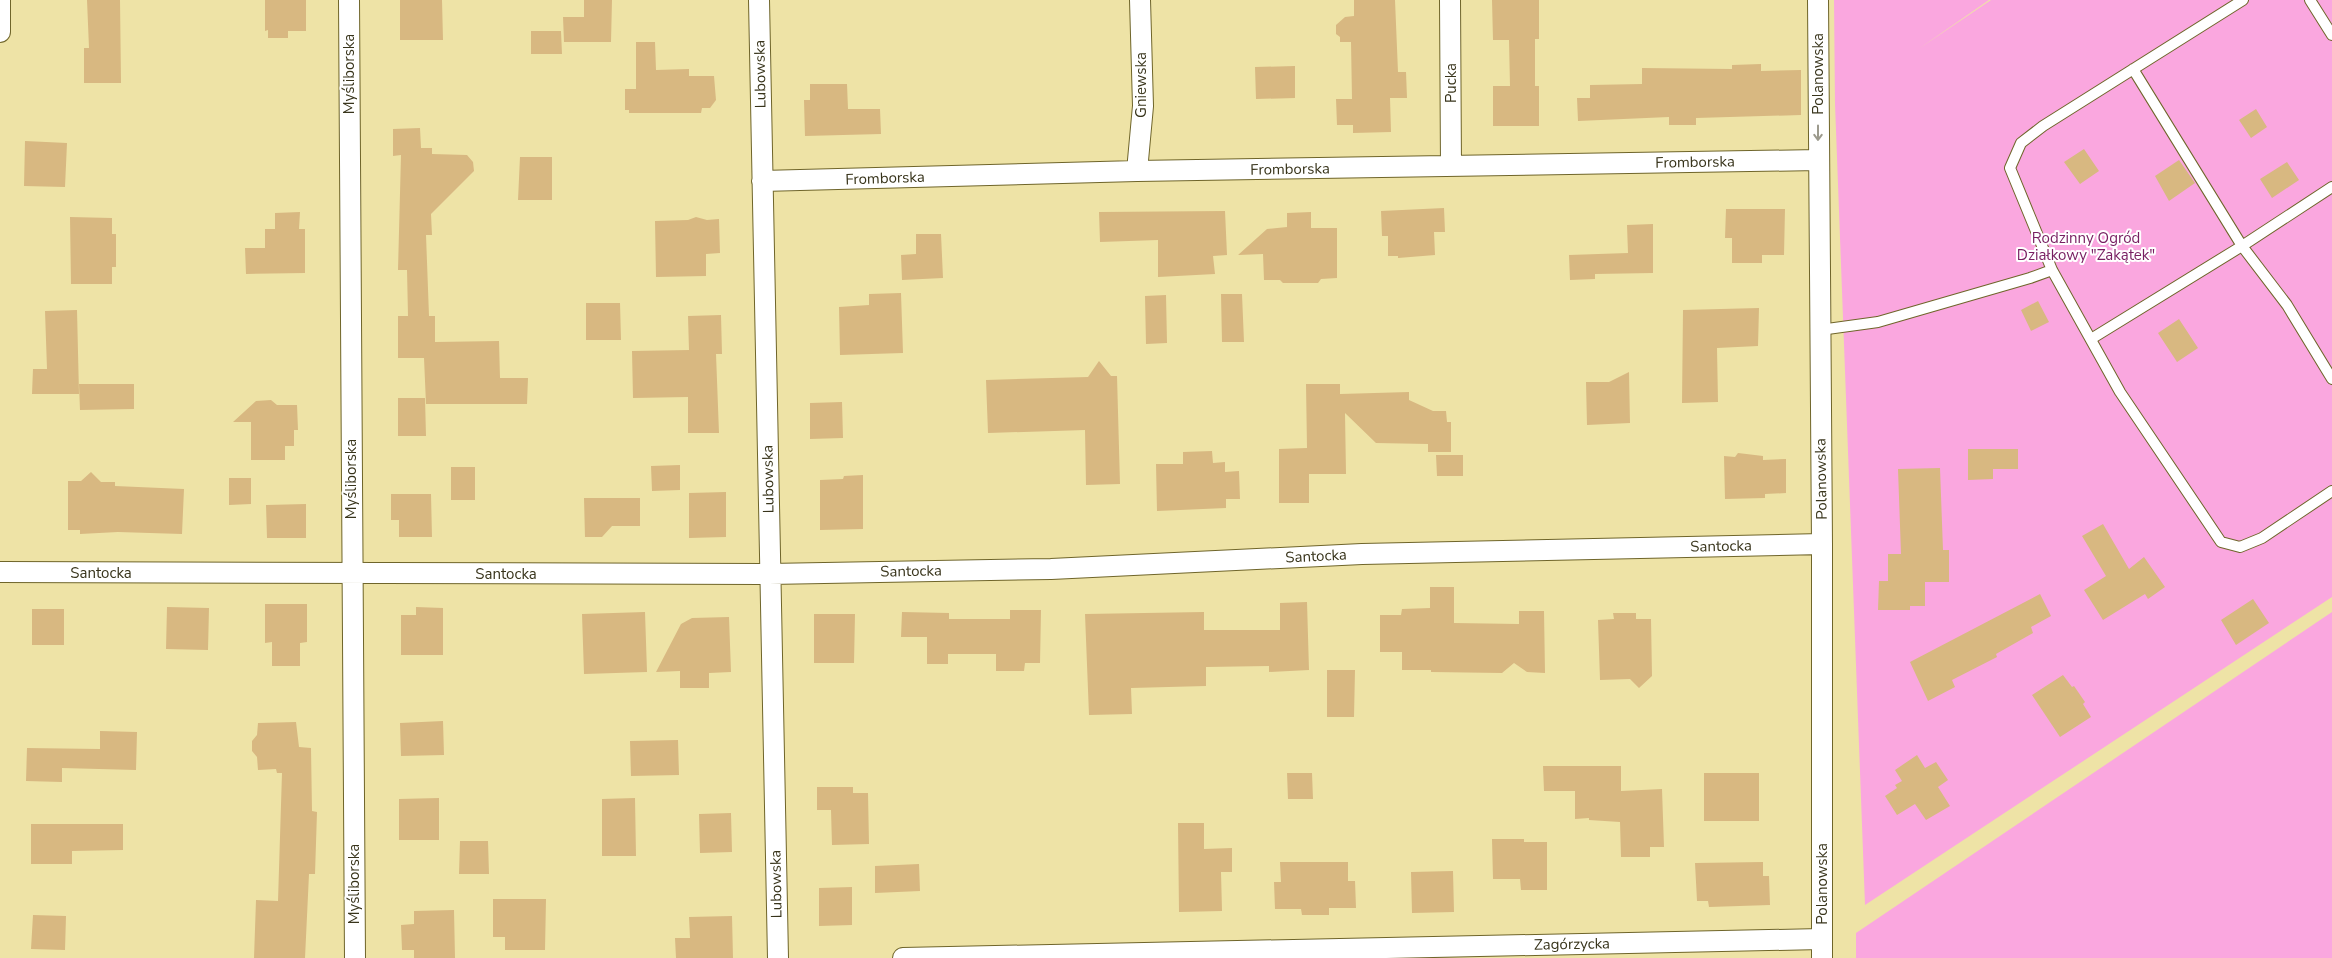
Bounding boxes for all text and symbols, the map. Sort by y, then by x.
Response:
street label: Polanowska [1808,33,1828,115]
street label: Myśliborska [339,34,359,114]
street label: Lubowska [749,40,771,108]
street label: Gniewska [1131,52,1151,118]
street label: Pucka [1441,63,1461,103]
one-way arrow [1813,125,1823,141]
street label: Fromborska [1655,151,1735,173]
street label: Fromborska [1250,158,1330,180]
street label: Fromborska [845,167,925,189]
park label: Rodzinny Ogród Działkowy "Zakątek" [2017,228,2155,265]
street label: Polanowska [1810,438,1832,520]
street label: Myśliborska [341,439,361,519]
street label: Lubowska [757,445,779,513]
street label: Santocka [1690,535,1752,557]
street label: Santocka [1285,544,1347,568]
street label: Santocka [880,560,942,582]
street label: Santocka [70,563,132,583]
street label: Santocka [475,564,537,584]
street label: Polanowska [1812,843,1832,925]
street label: Myśliborska [344,844,364,924]
street label: Lubowska [765,850,787,918]
street label: Zagórzycka [1534,933,1610,955]

